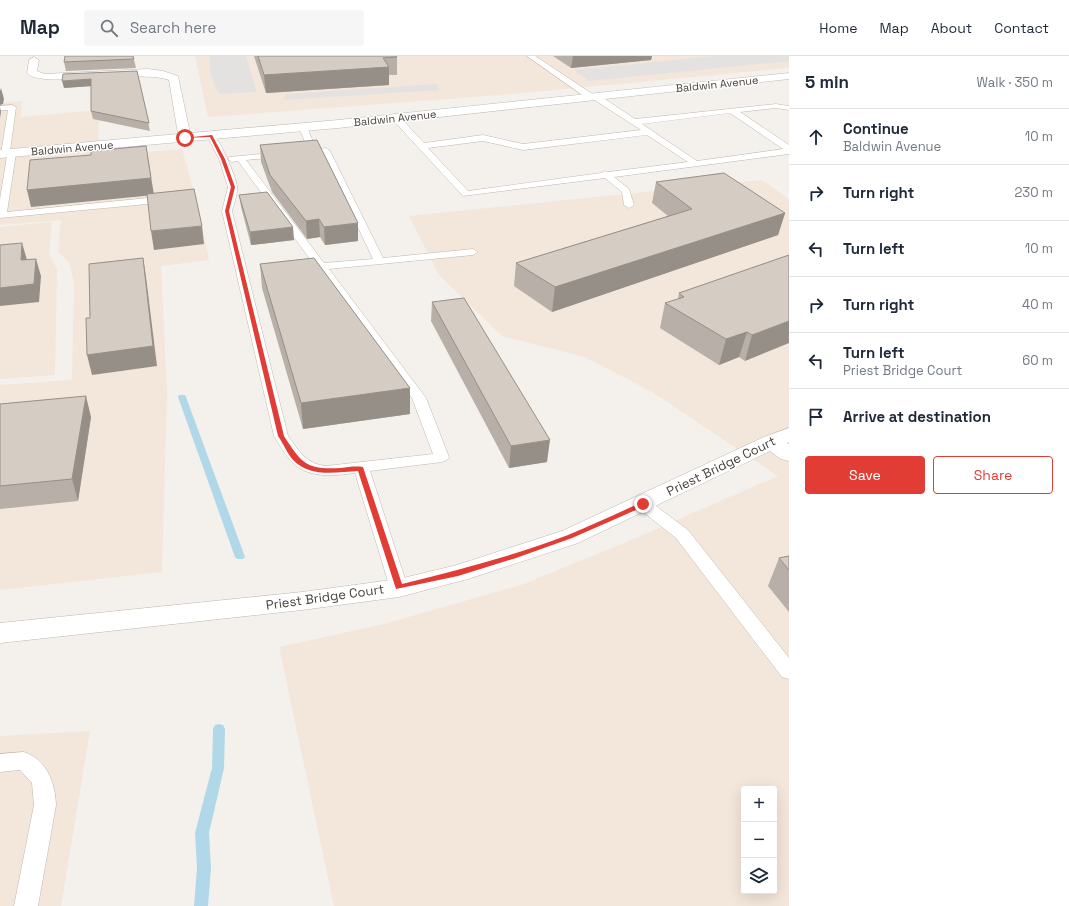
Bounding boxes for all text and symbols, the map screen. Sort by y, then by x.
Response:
search box [84,10,364,46]
text: Map [20,15,60,40]
icon: search [98,17,120,39]
text: Search here [130,18,216,37]
text: Home [819,19,857,37]
text: Map [879,19,909,37]
text: About [931,19,972,37]
text: Contact [994,19,1049,37]
text: 5 min [805,71,849,93]
street label: Baldwin Avenue [675,73,759,95]
text: Walk · 350 m [976,74,1053,91]
street label: Baldwin Avenue [353,107,437,129]
text: Continue [843,119,909,138]
icon: ahead [805,126,827,148]
text: 10 m [1025,128,1053,145]
route start [176,129,194,147]
street label: Baldwin Avenue [30,137,114,159]
text: Baldwin Avenue [843,138,941,155]
icon: right [805,182,827,204]
text: Turn right [843,183,914,202]
text: 230 m [1015,184,1053,201]
icon: left [805,238,827,260]
text: Turn left [843,239,905,258]
text: 10 m [1025,240,1053,257]
icon: right [805,294,827,316]
text: Turn right [843,295,914,314]
text: 40 m [1022,296,1053,313]
text: Turn left [843,343,905,362]
icon: left [805,350,827,372]
text: 60 m [1022,352,1053,369]
text: Priest Bridge Court [843,362,962,379]
icon: arrive [805,406,827,428]
text: Arrive at destination [843,407,991,426]
street label: Priest Bridge Court [664,432,778,500]
button: Save [805,456,925,494]
button: Share [933,456,1053,494]
route end [634,495,652,513]
street label: Priest Bridge Court [265,580,385,614]
map controls [741,786,777,894]
button: + [741,786,777,822]
button: − [741,822,777,858]
button: layers [741,858,777,894]

